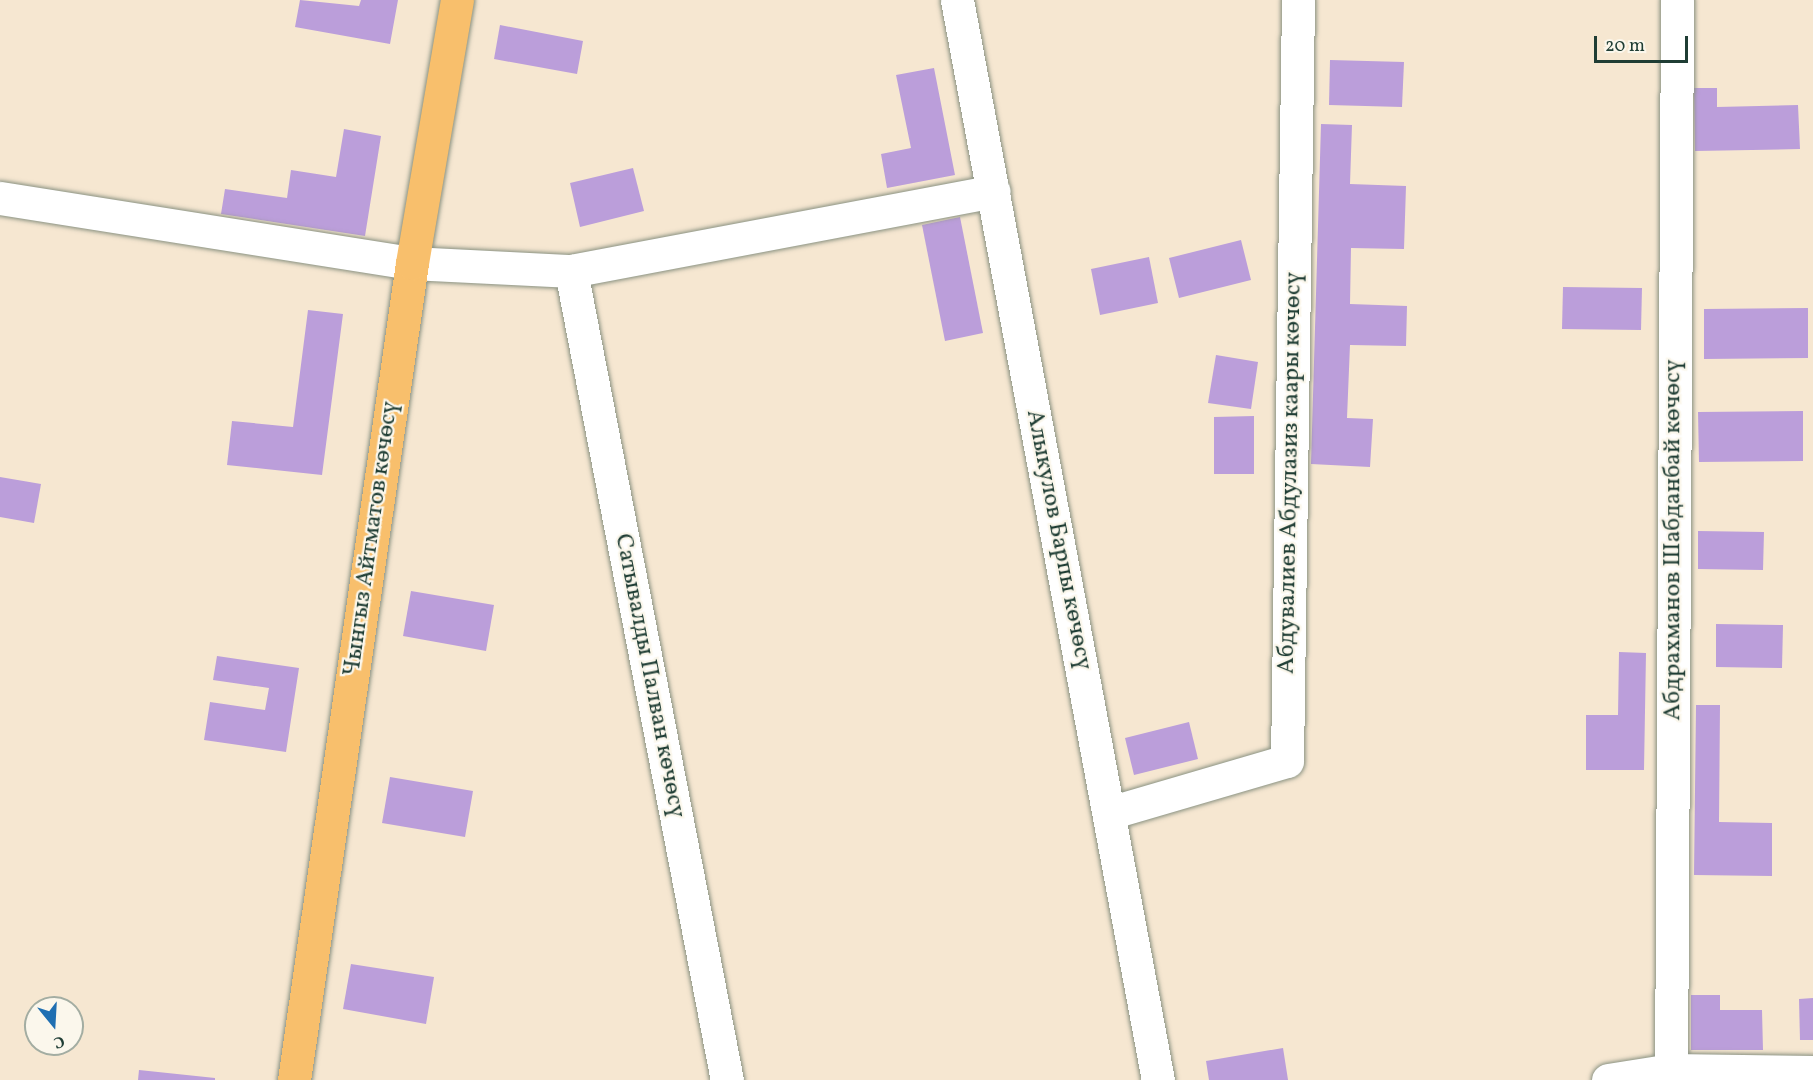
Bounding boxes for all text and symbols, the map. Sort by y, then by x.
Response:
scale bar [1597,24,1692,62]
text: 20 m [1605,34,1645,59]
street label: Абдувалиев Абдулазиз каары көчөсү [1273,272,1309,674]
street label: Абдрахманов Шабданбай көчөсү [1660,359,1688,721]
street label: Чынгыз Айтматов көчөсү [338,399,406,679]
street label: Алыкулов Барпы көчөсү [1019,407,1097,673]
street label: Сатывалды Палван көчөсү [607,532,691,820]
north arrow [24,996,84,1056]
text: С [51,1029,67,1053]

